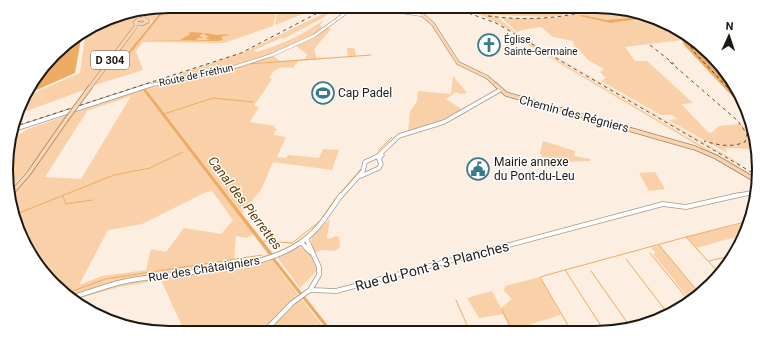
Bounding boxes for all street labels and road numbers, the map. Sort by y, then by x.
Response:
road number: D 304 [91,51,129,69]
street label: Route de Fréthun [158,62,234,88]
street label: Chemin des Régniers [518,93,630,135]
street label: Rue du Pont à 3 Planches [353,238,511,294]
street label: Rue des Châtaigniers [147,253,261,285]

